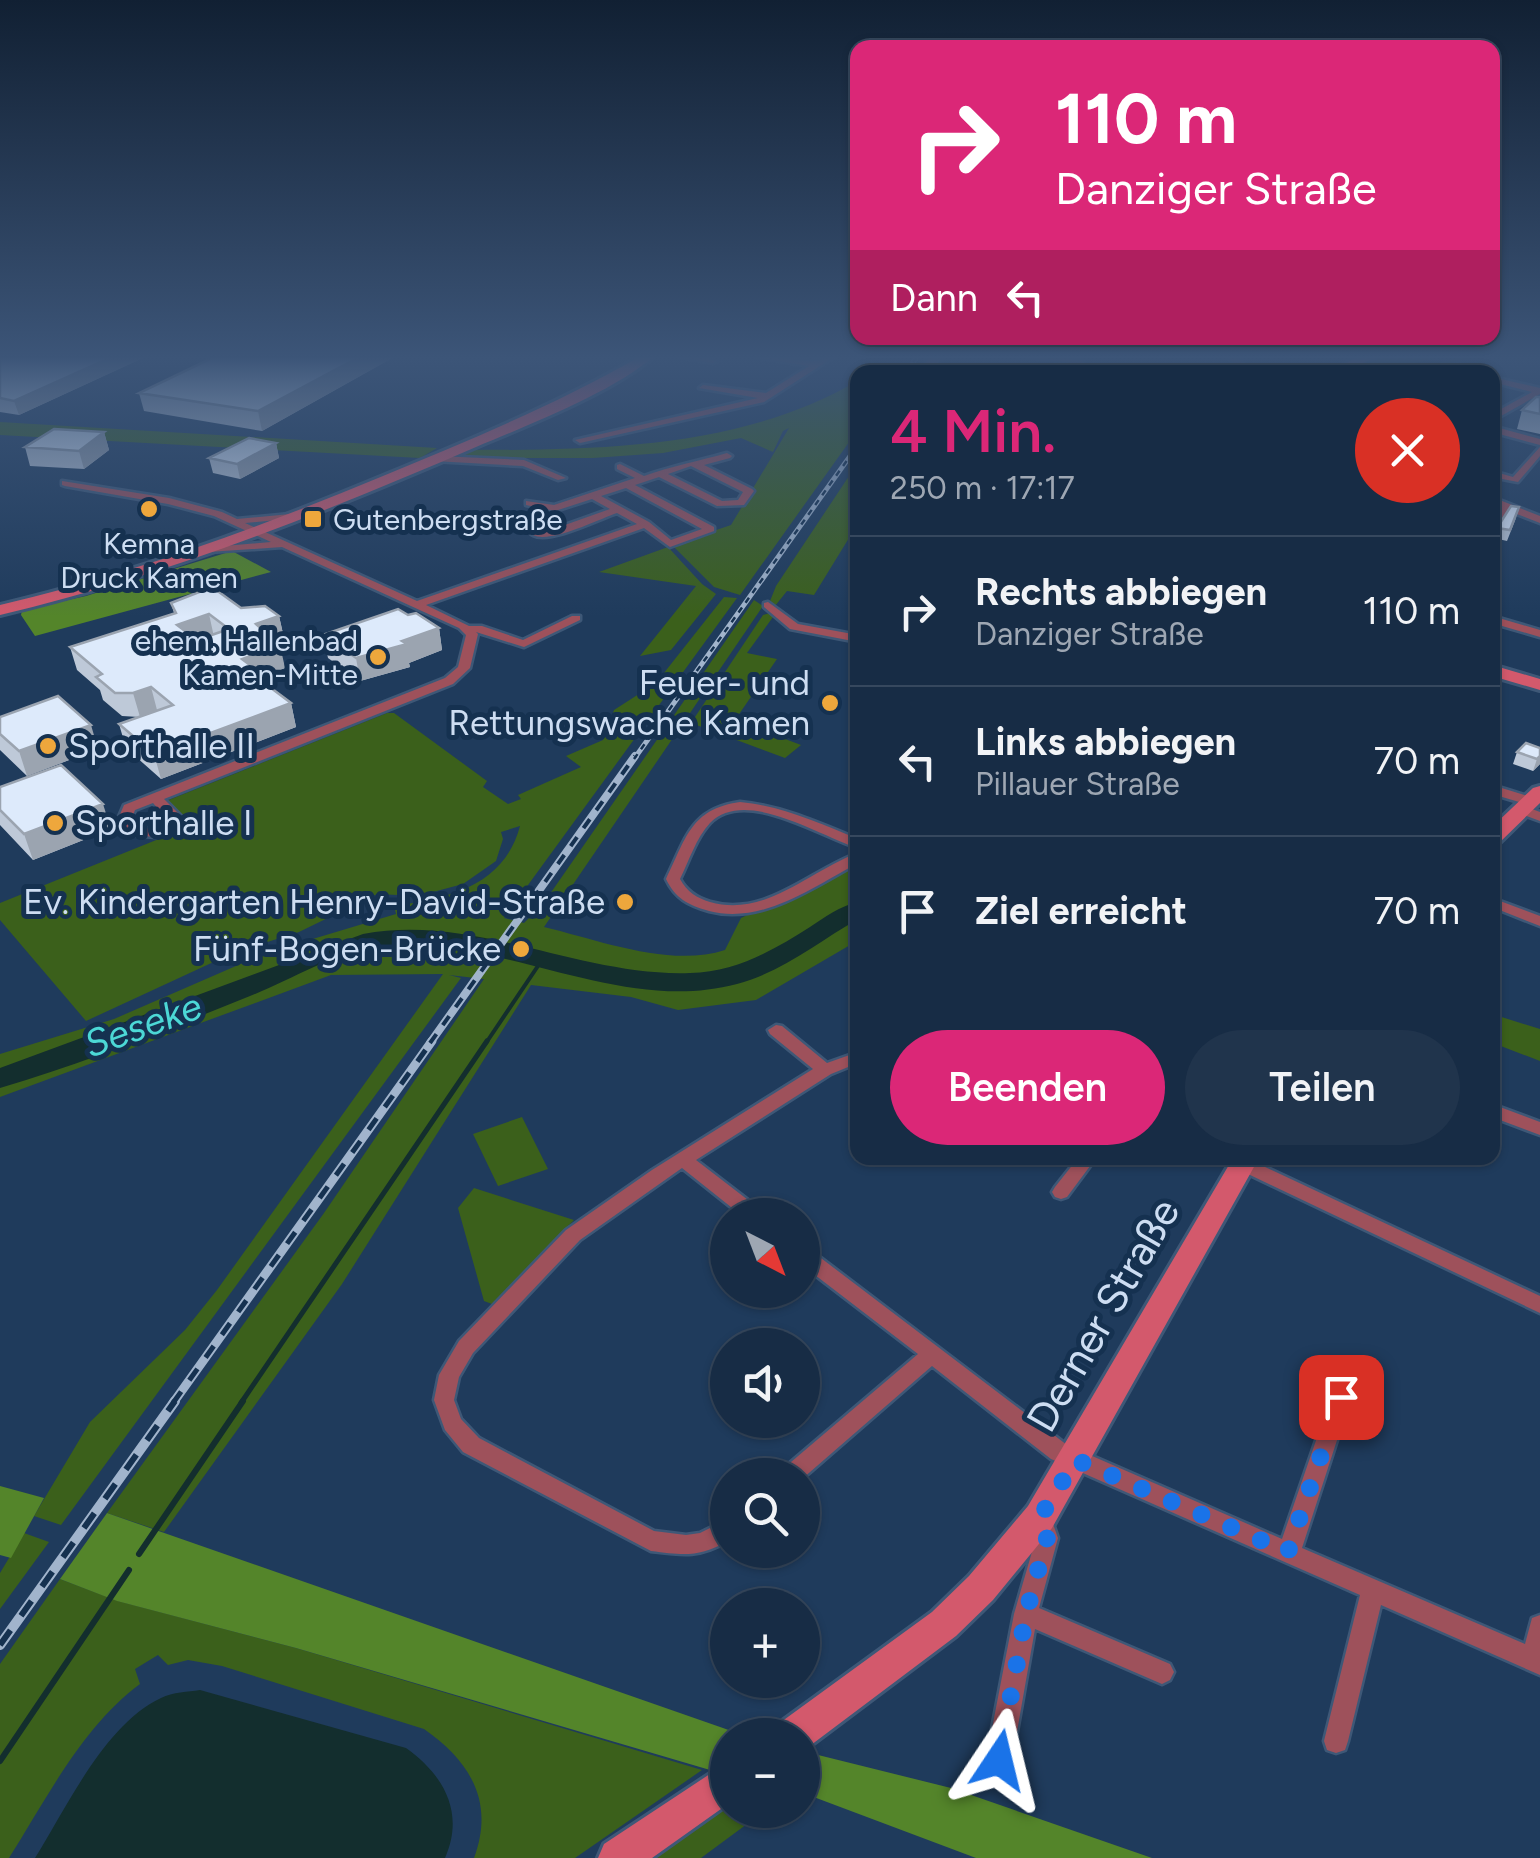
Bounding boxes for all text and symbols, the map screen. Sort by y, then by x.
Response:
text: 110 m [1055,76,1237,161]
icon: right [890,80,1020,210]
text: Danziger Straße [1055,161,1377,215]
icon: left [998,270,1053,325]
text: Dann [890,275,978,321]
text: 4 Min. [890,395,1056,467]
button: close [1355,398,1460,503]
text: 250 m · 17:17 [890,469,1075,507]
marker: Kemna Druck Kamen [138,498,160,520]
place label: Gutenbergstraße [333,501,563,538]
marker: Gutenbergstraße [302,508,324,530]
place label: Kemna Druck Kamen [60,525,238,596]
text: Rechts abbiegen [975,569,1267,615]
icon: right [890,584,945,639]
text: 110 m [1363,588,1460,634]
text: Danziger Straße [975,615,1204,653]
place label: ehem. Hallenbad Kamen-Mitte [135,622,358,693]
marker: ehem. Hallenbad Kamen-Mitte [367,646,389,668]
place label: Feuer- und Rettungswache Kamen [448,662,810,744]
marker: Feuer- und Rettungswache Kamen [819,692,841,714]
text: Links abbiegen [975,719,1236,765]
place label: Sporthalle II [68,725,255,767]
icon: left [890,734,945,789]
marker: Sporthalle II [37,735,59,757]
text: 70 m [1374,738,1460,784]
text: Pillauer Straße [975,765,1180,803]
place label: Sporthalle I [75,802,253,844]
marker: Sporthalle I [44,812,66,834]
place label: Ev. Kindergarten Henry-David-Straße [23,881,605,923]
icon: arrive [890,884,945,939]
text: Ziel erreicht [975,888,1187,934]
text: 70 m [1374,888,1460,934]
marker: Ev. Kindergarten Henry-David-Straße [614,891,636,913]
place label: Fünf-Bogen-Brücke [193,928,501,970]
marker: Fünf-Bogen-Brücke [510,938,532,960]
water label: Seseke [78,983,208,1067]
button: Beenden [890,1030,1165,1145]
button: Teilen [1185,1030,1460,1145]
street label: Derner Straße [1016,1189,1190,1441]
north arrow [710,1198,820,1308]
map controls [710,1198,820,1828]
button: sound [710,1328,820,1438]
pin [1299,1355,1384,1440]
icon: arrive [1314,1370,1369,1425]
button: search [710,1458,820,1568]
button: + [710,1588,820,1698]
position arrow [947,1708,1051,1812]
button: − [710,1718,820,1828]

